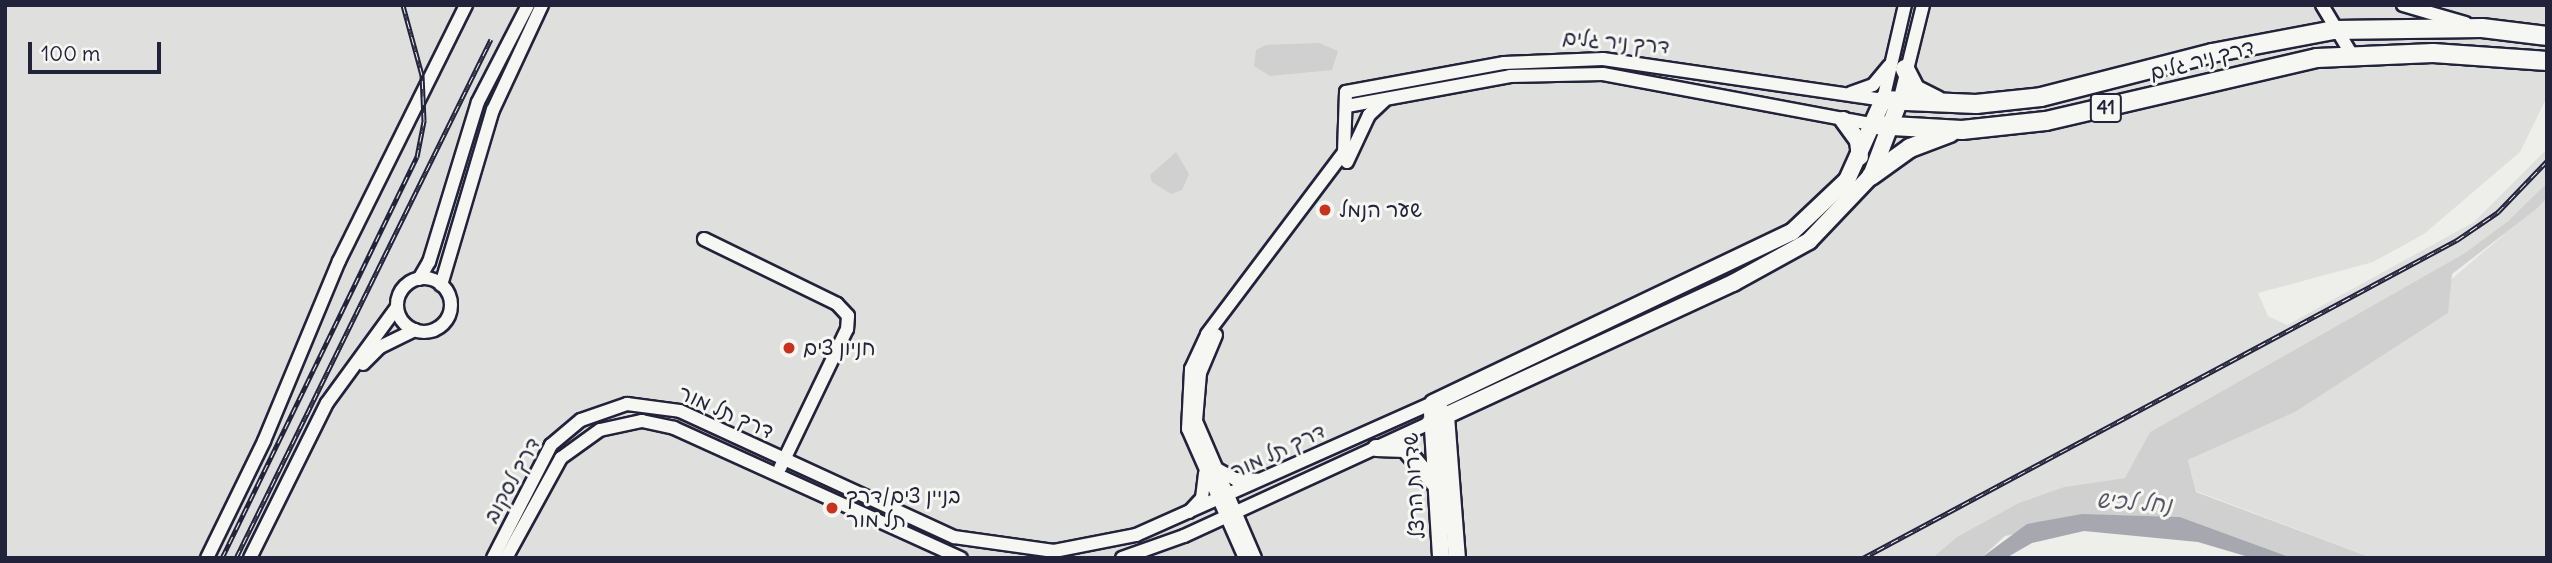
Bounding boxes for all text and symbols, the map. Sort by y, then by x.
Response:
street label: דרך ניר גלים [1561,25,1671,59]
scale bar [32,28,164,72]
street label: דרך ניר גלים [2147,34,2257,86]
text: 100 m [41,40,100,67]
road number: 41 [2088,92,2124,124]
place label: שער הנמל [1339,197,1422,223]
marker: שער הנמל [1317,202,1333,218]
place label: חניון צים [803,335,876,361]
marker: חניון צים [781,340,797,356]
street label: דרך תל מור [674,380,778,444]
street label: דרך תל מור [1227,418,1329,484]
street label: שדרות הרצל [1398,432,1430,540]
street label: דרך לסקוב [478,433,546,527]
place label: בניין צים/דרך תל מור [846,483,961,533]
water label: נחל לכיש [2095,486,2173,518]
marker: בניין צים/דרך תל מור [824,500,840,516]

